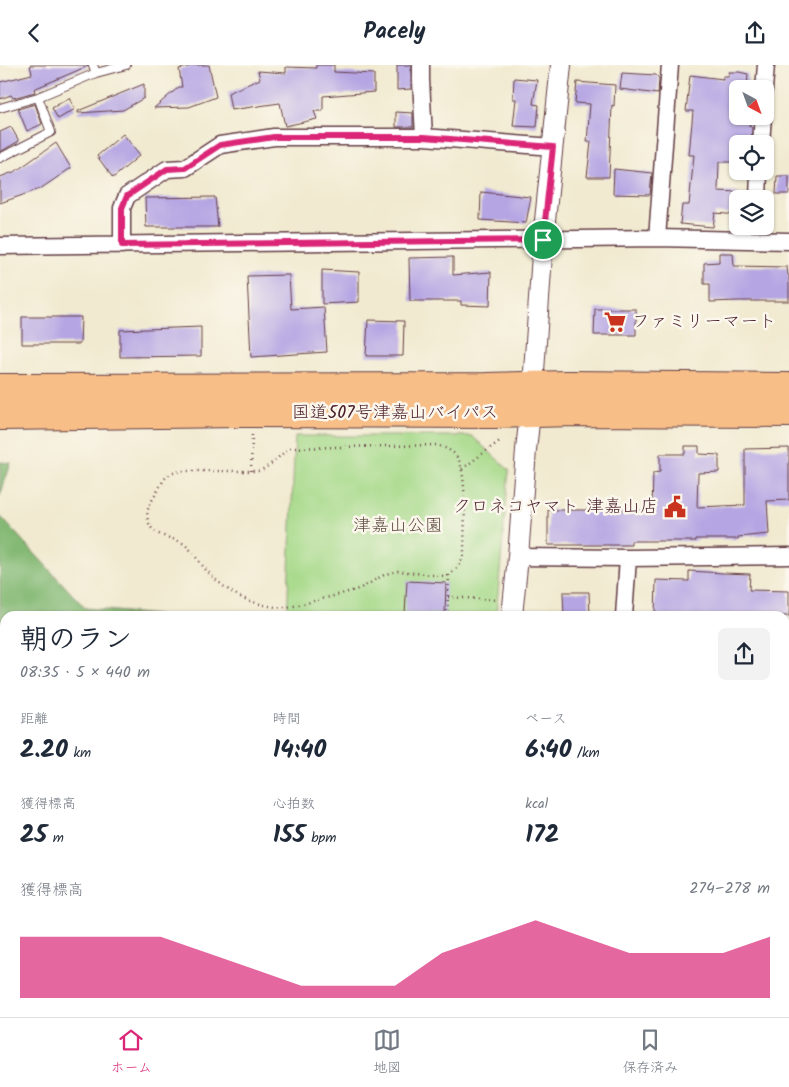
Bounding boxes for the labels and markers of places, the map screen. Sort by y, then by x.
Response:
pin [522,219,564,261]
place label: ファミリーマート [632,308,776,337]
supermarket icon: ファミリーマート [602,309,628,335]
place label: クロネコヤマト 津嘉山店 [453,493,658,522]
public building icon: クロネコヤマト 津嘉山店 [662,494,688,520]

